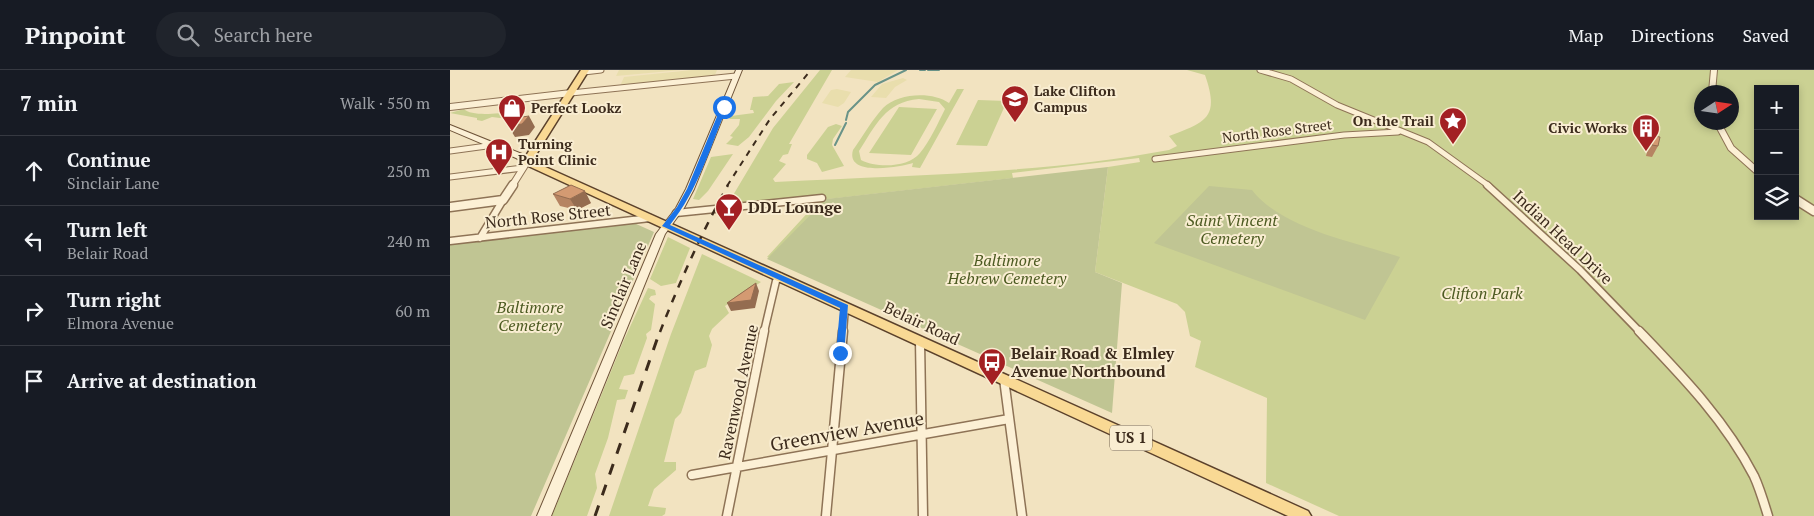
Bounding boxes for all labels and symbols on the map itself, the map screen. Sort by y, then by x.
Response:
place label: Lake Clifton Campus [1034,81,1116,116]
school or university icon: Lake Clifton Campus [1000,84,1030,123]
north arrow [1694,85,1739,130]
shop icon: Perfect Lookz [497,93,527,132]
route start [713,96,736,119]
place label: Perfect Lookz [531,98,622,117]
place icon: On the Trail [1438,106,1468,145]
place label: On the Trail [1353,111,1434,130]
building icon: Civic Works [1631,113,1661,152]
street label: North Rose Street [1221,114,1334,147]
place label: Civic Works [1548,118,1627,137]
place label: Turning Point Clinic [518,134,597,169]
hospital icon: Turning Point Clinic [484,137,514,176]
street label: Indian Head Drive [1508,185,1618,289]
bar icon: DDL Lounge [714,192,744,231]
place label: DDL Lounge [748,196,842,218]
street label: North Rose Street [484,198,612,234]
park label: Saint Vincent Cemetery [1186,209,1278,249]
street label: Sinclair Lane [595,238,651,332]
park label: Baltimore Hebrew Cemetery [947,249,1067,289]
park label: Clifton Park [1441,282,1523,304]
park label: Baltimore Cemetery [496,296,563,336]
street label: Belair Road [880,296,964,350]
street label: Ravenwood Avenue [713,322,763,462]
route end [829,342,852,365]
place label: Belair Road & Elmley Avenue Northbound [1011,342,1175,382]
bus stop icon: Belair Road & Elmley Avenue Northbound [977,347,1007,386]
street label: Greenview Avenue [768,405,926,456]
road number: US 1 [1110,426,1152,450]

